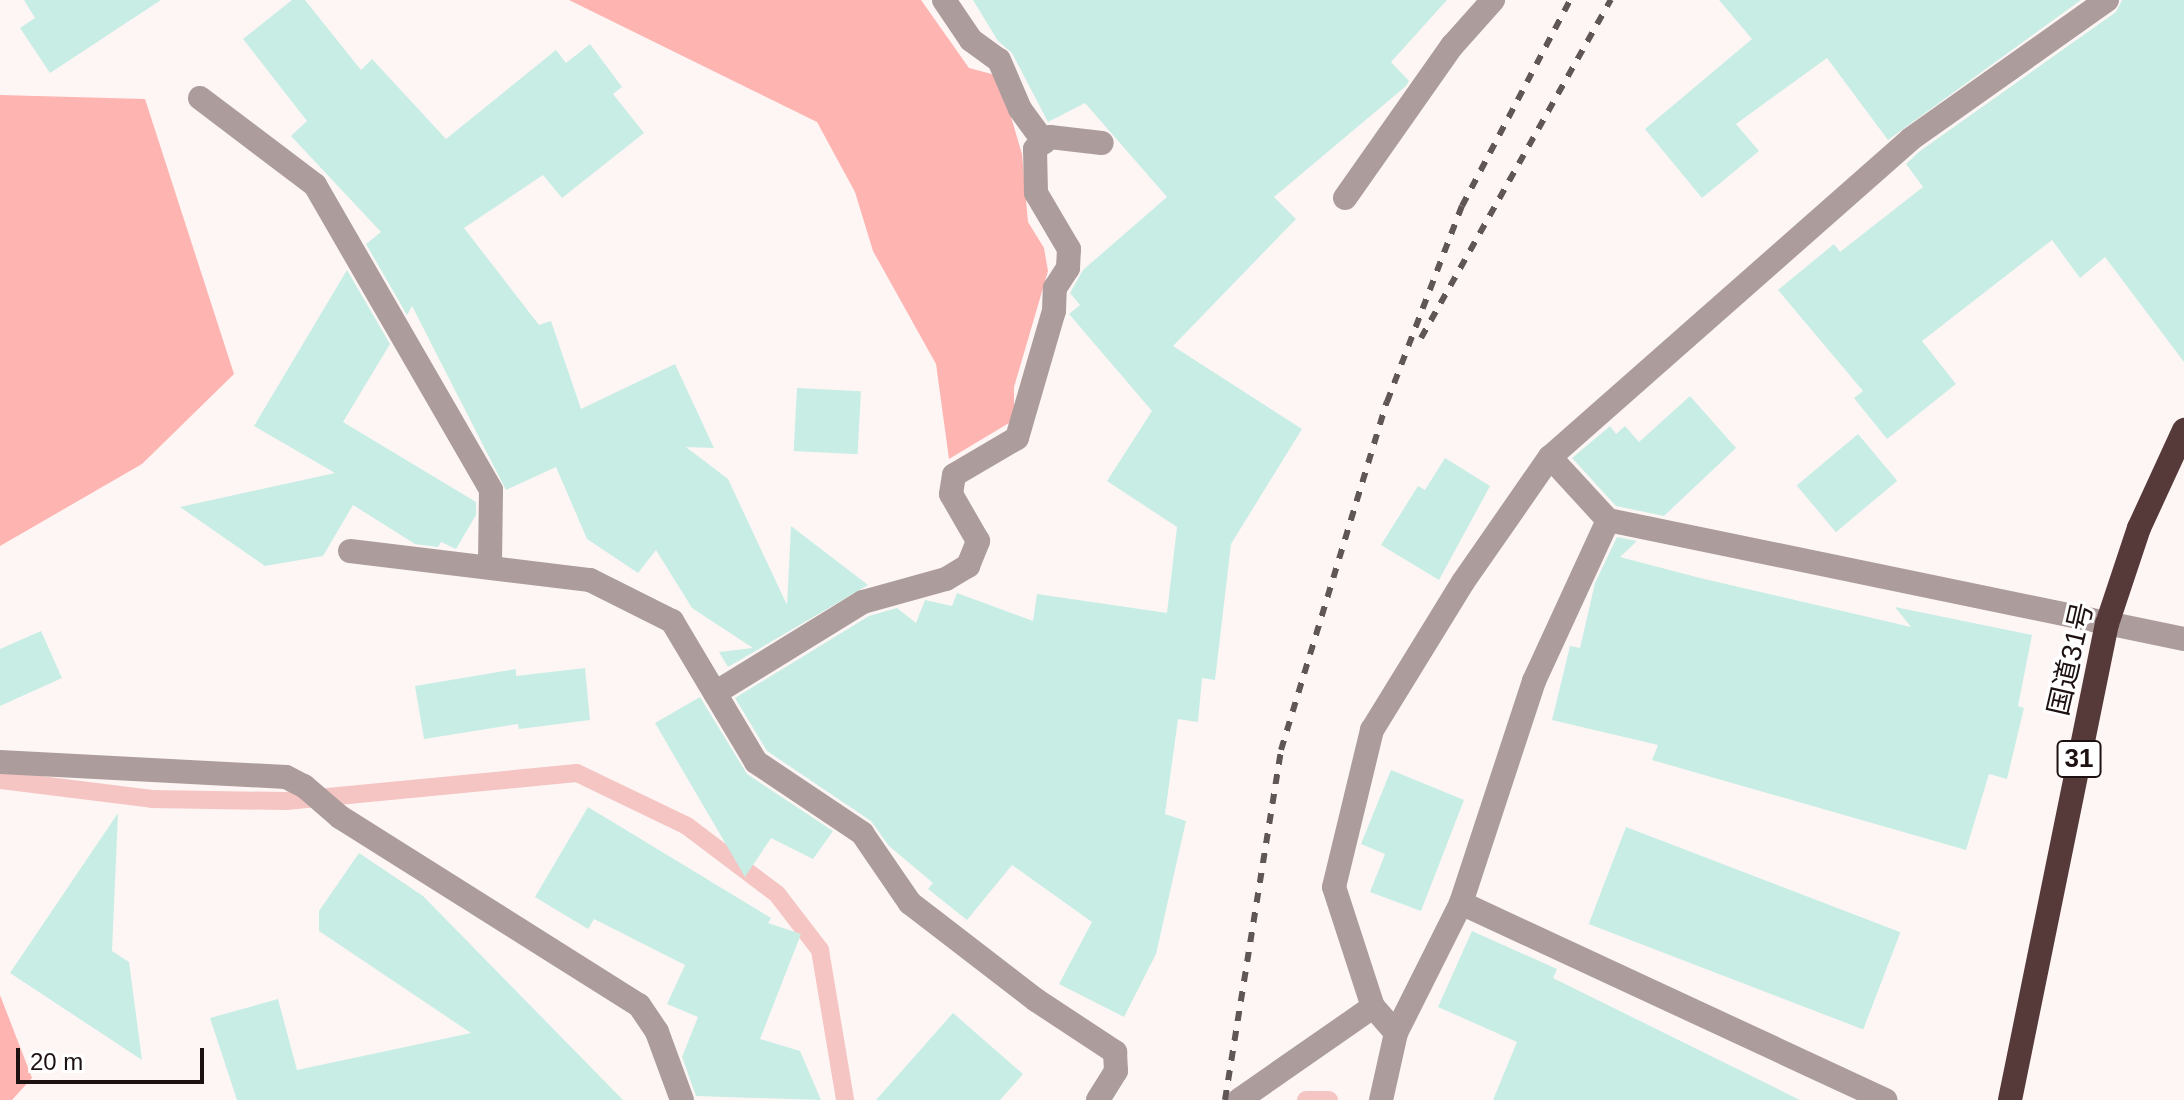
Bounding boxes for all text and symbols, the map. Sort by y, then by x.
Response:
street label: 国道31号 [2042,599,2100,719]
road number: 31 [2055,737,2103,781]
scale bar [20,1032,208,1082]
text: 20 m [30,1048,83,1075]

